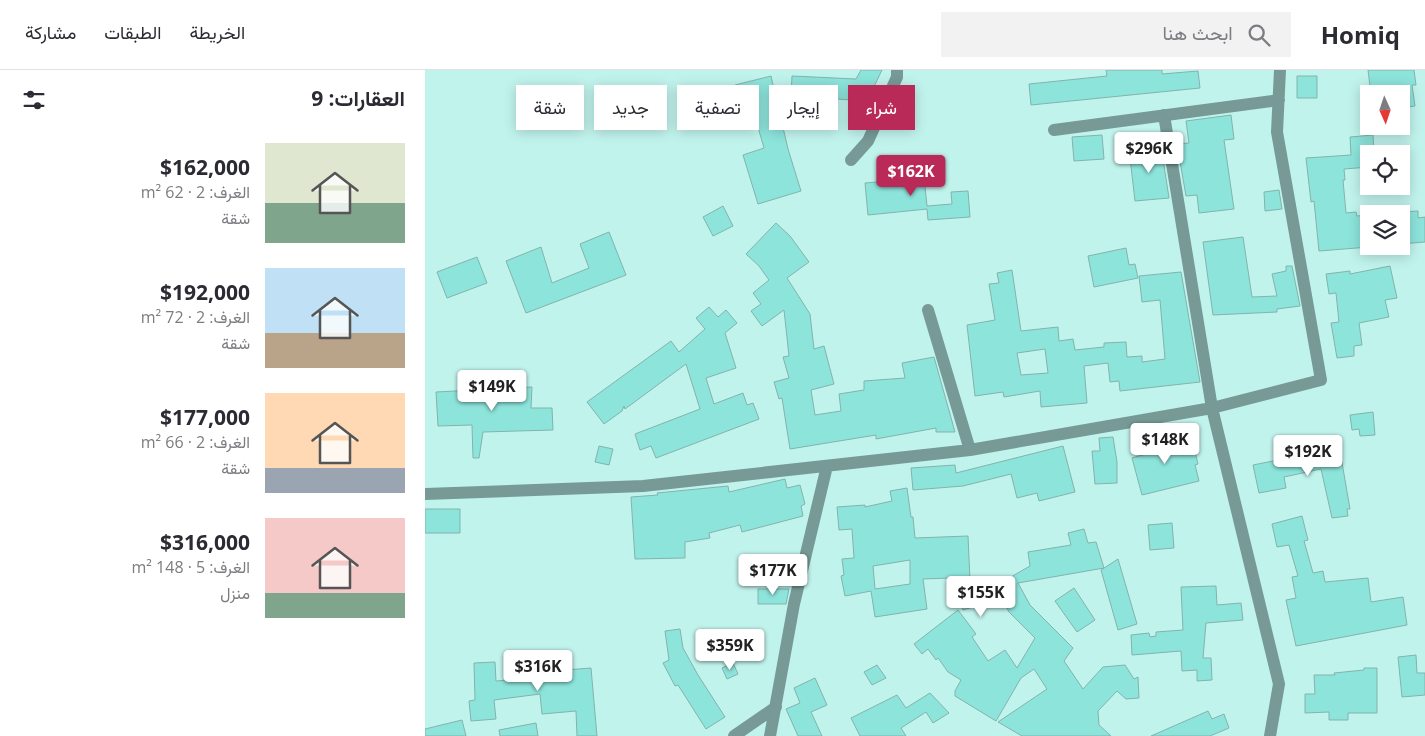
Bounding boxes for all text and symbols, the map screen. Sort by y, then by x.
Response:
search box [941,12,1291,57]
text: Homiq [1321,18,1400,51]
text: مشاركة [25,20,76,44]
text: الطبقات [104,20,161,44]
text: الخريطة [189,20,245,44]
text: ابحث هنا [1163,20,1233,46]
icon: search [1245,21,1273,49]
text: العقارات: 9 [311,84,405,112]
chip: شقة [516,85,584,130]
chip: جديد [594,85,667,130]
chip: تصفية [677,85,759,130]
chip: إيجار [769,85,838,130]
chip: شراء [848,85,915,130]
north arrow [1360,85,1410,135]
map controls [1360,85,1410,255]
icon: filters [20,86,48,114]
pin: $296K [1114,132,1184,174]
text: $296K [1125,137,1173,159]
button: locate [1360,145,1410,195]
text: $162,000 [160,153,250,181]
pin: $162K [876,154,946,197]
text: $162K [887,160,935,182]
icon: home [305,163,365,223]
text: الغرف: 2 · 62 m² [141,181,250,203]
button: layers [1360,205,1410,255]
text: شقة [221,207,250,229]
text: $192,000 [160,278,250,306]
icon: home [305,288,365,348]
text: الغرف: 2 · 72 m² [141,306,250,328]
text: شقة [221,332,250,354]
pin: $149K [457,370,527,412]
text: $149K [468,375,516,397]
text: $177,000 [160,403,250,431]
icon: home [305,413,365,473]
pin: $148K [1130,422,1200,465]
text: $148K [1141,428,1189,450]
text: الغرف: 2 · 66 m² [141,431,250,453]
pin: $192K [1273,434,1343,477]
text: $192K [1284,440,1332,462]
text: شقة [221,457,250,479]
text: $316,000 [160,528,250,556]
icon: home [305,538,365,598]
pin: $177K [738,554,808,596]
text: الغرف: 5 · 148 m² [132,556,250,578]
text: $177K [749,559,797,581]
pin: $155K [946,576,1016,618]
text: $155K [957,581,1005,603]
text: منزل [220,582,250,604]
pin: $359K [695,628,765,671]
text: $359K [706,634,754,656]
pin: $316K [503,650,573,692]
text: $316K [514,655,562,677]

